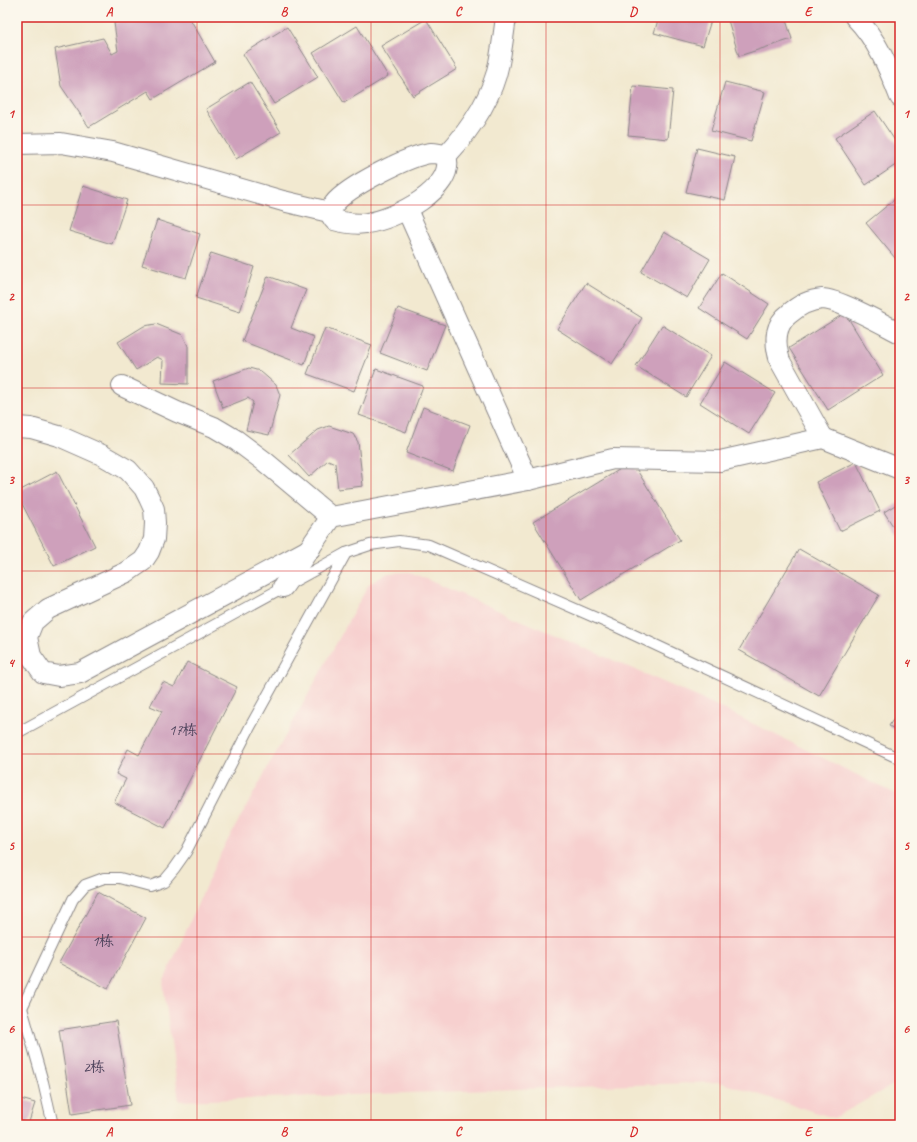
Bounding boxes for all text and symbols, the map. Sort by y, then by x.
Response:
text: A [106,4,114,20]
text: B [281,4,289,20]
text: C [455,4,463,20]
text: D [629,4,638,20]
text: E [805,4,814,20]
text: 1 [8,106,16,122]
text: 1 [903,106,911,122]
text: 2 [8,289,15,305]
text: 2 [903,289,910,305]
text: 3 [8,472,15,488]
text: 3 [903,472,910,488]
text: 4 [8,655,16,671]
text: 4 [903,655,911,671]
house number: 17栋 [169,721,197,740]
text: 5 [8,838,15,854]
text: 5 [903,838,910,854]
house number: 1栋 [92,932,114,951]
text: 6 [8,1021,15,1037]
text: 6 [903,1021,910,1037]
house number: 2栋 [83,1058,105,1077]
text: A [106,1124,114,1140]
text: B [281,1124,289,1140]
text: C [455,1124,463,1140]
text: D [629,1124,638,1140]
text: E [805,1124,814,1140]

